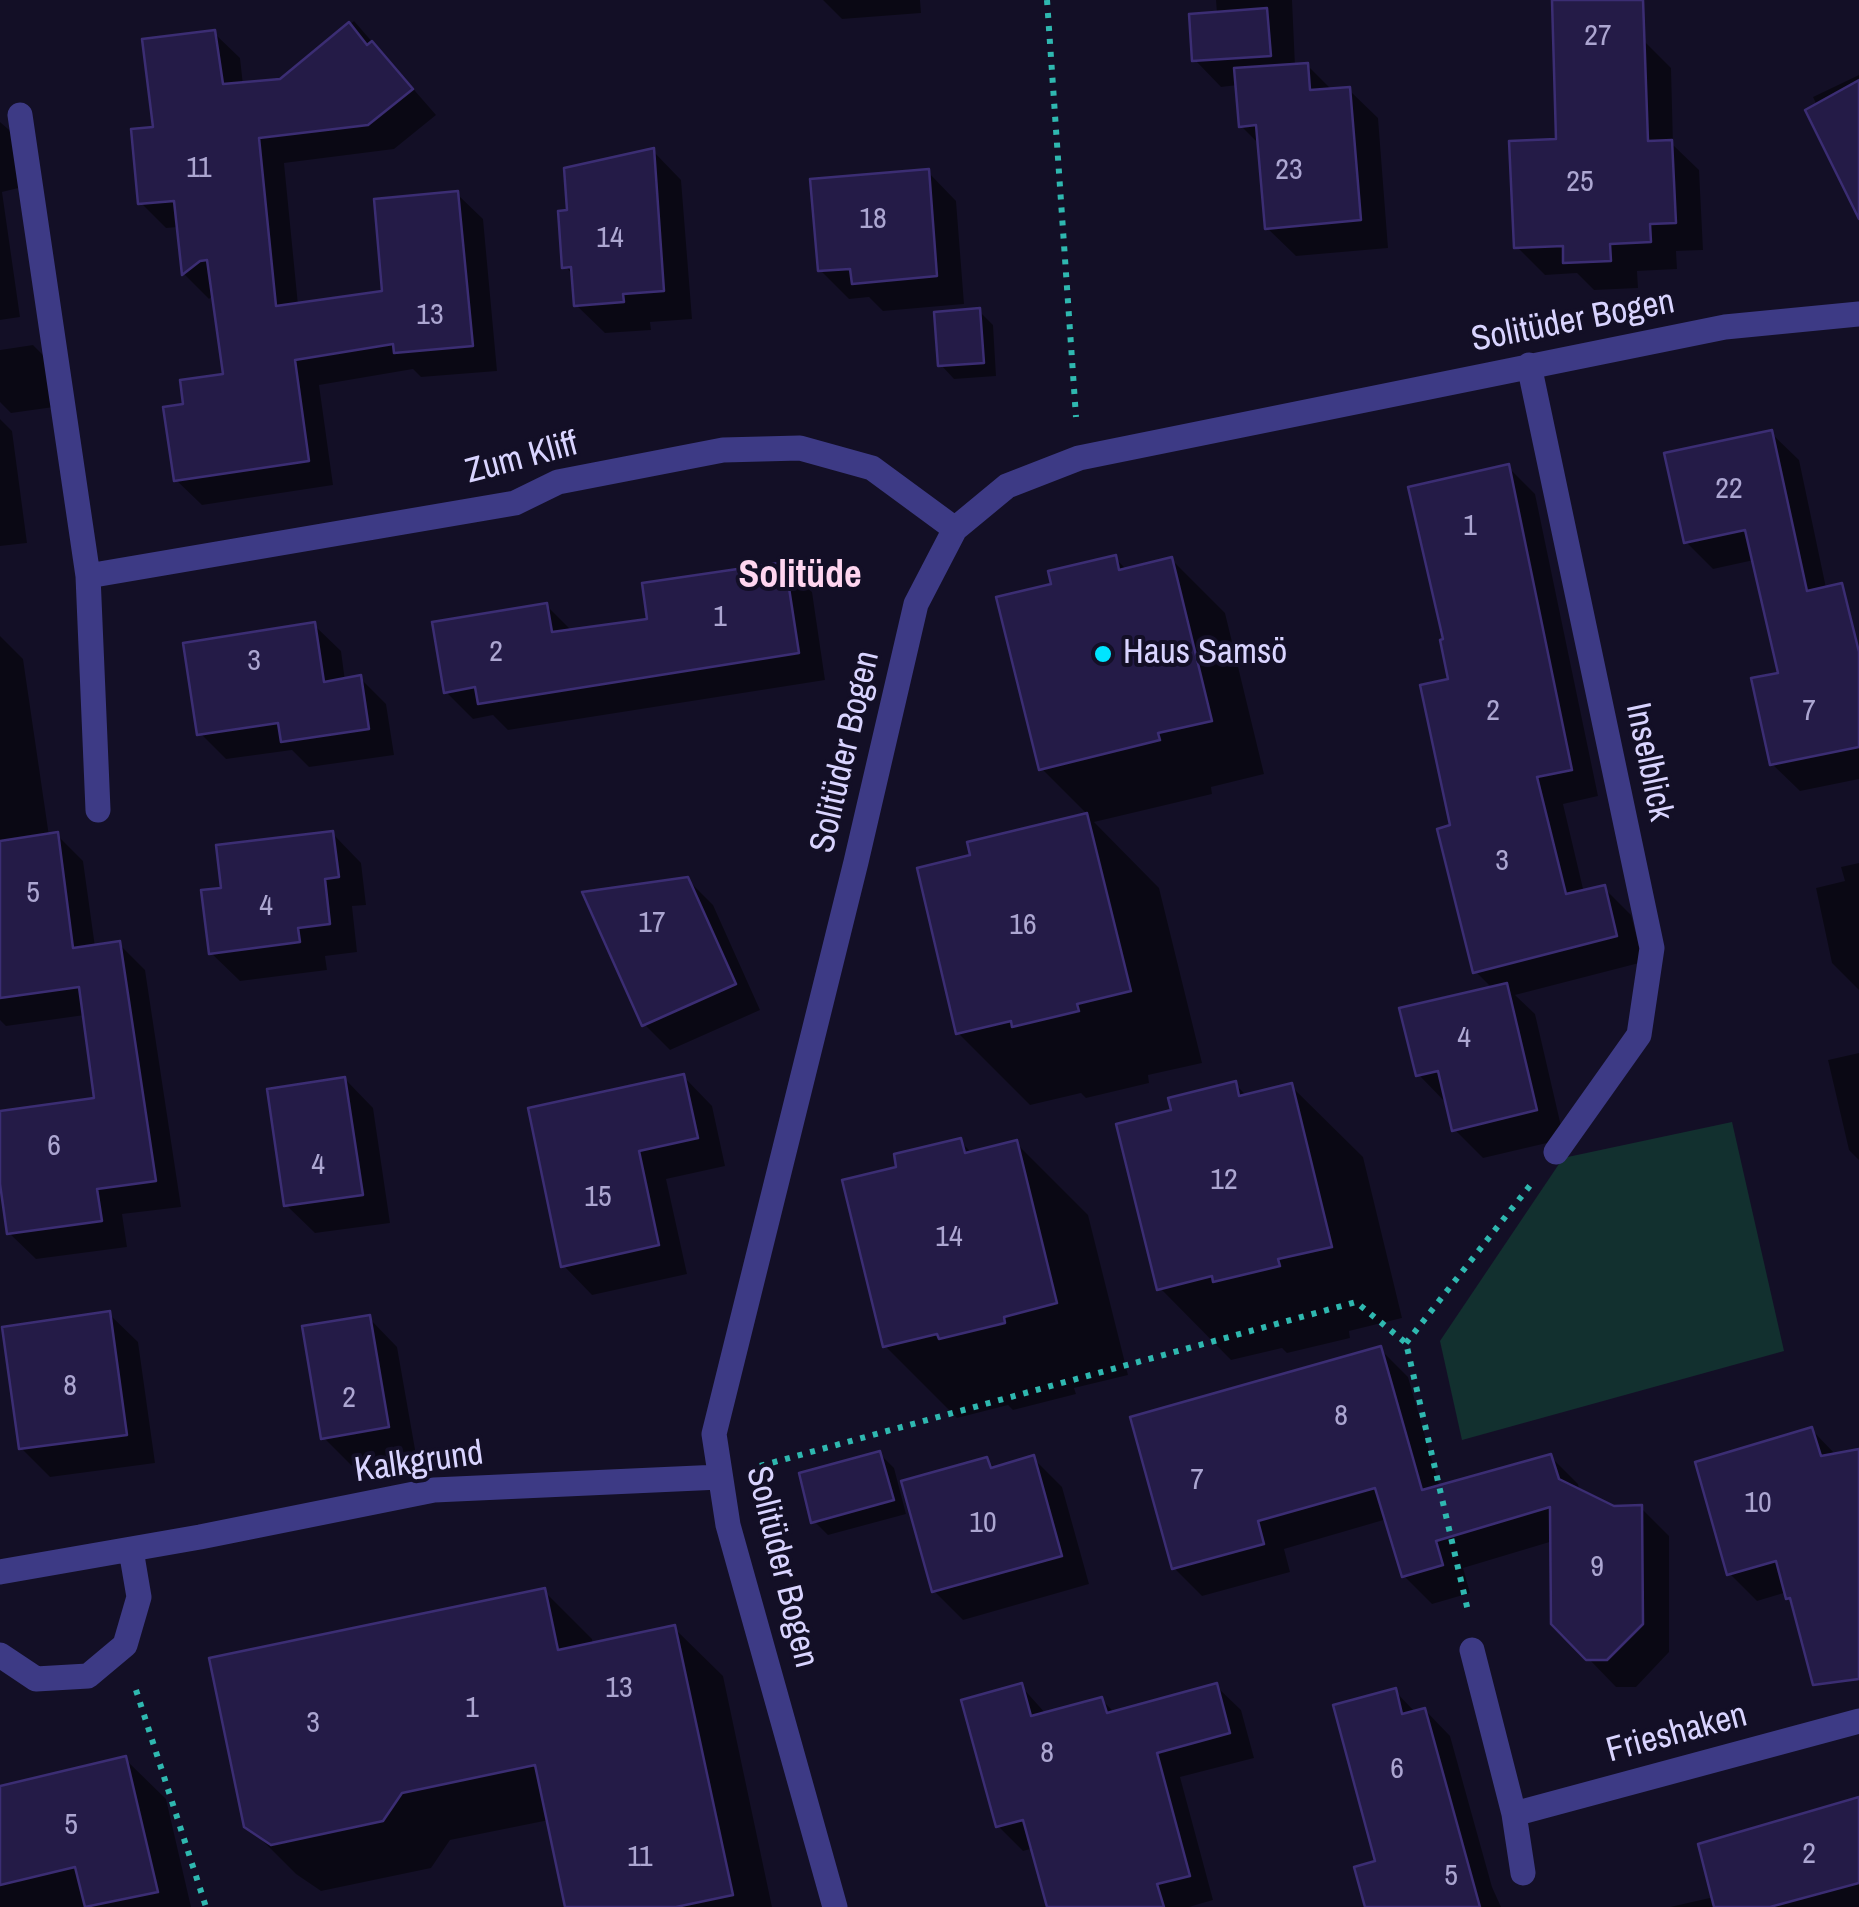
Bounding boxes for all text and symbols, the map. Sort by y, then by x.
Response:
house number: 27 [1584,19,1612,55]
house number: 11 [186,151,212,187]
house number: 23 [1275,153,1303,189]
house number: 25 [1566,165,1594,201]
house number: 18 [859,202,887,238]
house number: 14 [596,221,624,257]
street label: Solitüder Bogen [1468,282,1678,362]
house number: 13 [416,298,444,334]
street label: Zum Kliff [461,424,583,494]
house number: 22 [1715,472,1743,508]
house number: 1 [1463,509,1477,545]
district label: Solitüde [739,554,861,600]
house number: 1 [713,600,727,636]
place label: Haus Samsö [1123,633,1287,675]
house number: 2 [489,635,503,671]
marker: Haus Samsö [1092,643,1114,665]
house number: 3 [247,644,261,680]
street label: Solitüder Bogen [802,647,890,857]
house number: 2 [1486,694,1500,730]
house number: 7 [1802,694,1816,730]
street label: Inselblick [1615,699,1681,825]
house number: 3 [1495,844,1509,880]
house number: 5 [26,876,40,912]
house number: 4 [259,889,273,925]
house number: 17 [638,906,666,942]
house number: 16 [1009,908,1037,944]
house number: 4 [1457,1021,1471,1057]
house number: 6 [47,1129,61,1165]
house number: 4 [311,1148,325,1184]
house number: 12 [1210,1163,1238,1199]
house number: 15 [584,1180,612,1216]
house number: 14 [935,1220,963,1256]
house number: 8 [63,1369,77,1405]
house number: 2 [342,1381,356,1417]
house number: 8 [1334,1399,1348,1435]
street label: Kalkgrund [352,1433,486,1493]
street label: Solitüder Bogen [736,1462,826,1672]
house number: 7 [1190,1463,1204,1499]
house number: 10 [1744,1486,1772,1522]
house number: 10 [969,1506,997,1542]
house number: 9 [1590,1550,1604,1586]
house number: 13 [605,1671,633,1707]
house number: 1 [465,1691,479,1727]
street label: Frieshaken [1602,1695,1752,1773]
house number: 3 [306,1706,320,1742]
house number: 8 [1040,1736,1054,1772]
house number: 6 [1390,1752,1404,1788]
house number: 5 [64,1808,78,1844]
house number: 2 [1802,1837,1816,1873]
house number: 11 [627,1840,653,1876]
house number: 5 [1444,1859,1458,1895]

